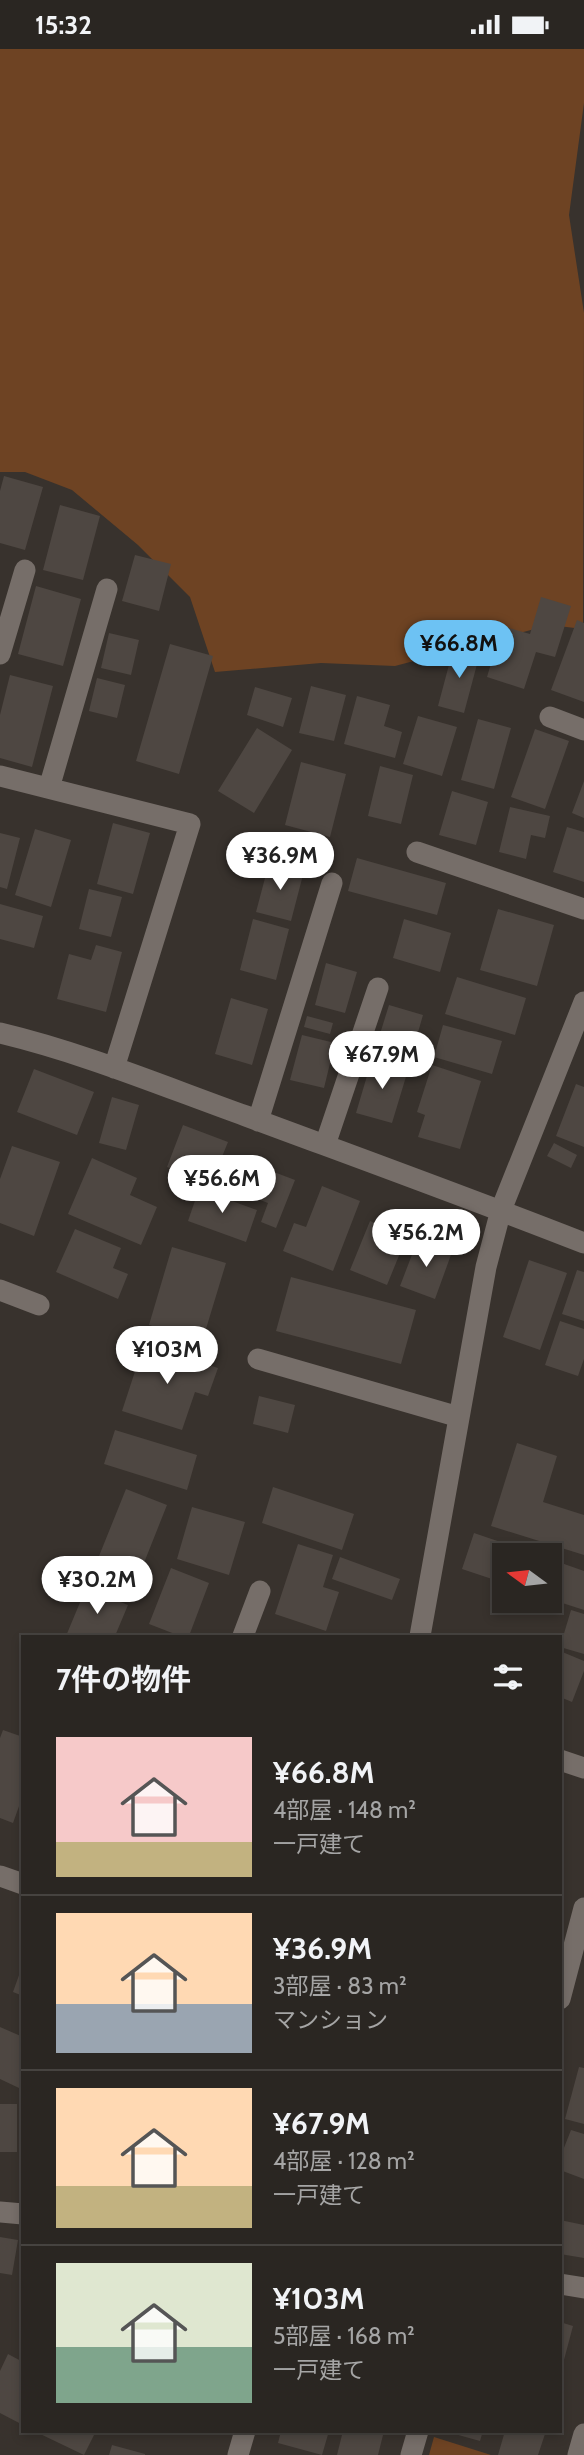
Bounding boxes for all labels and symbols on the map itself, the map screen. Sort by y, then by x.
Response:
pin: ¥66.8M [402,621,516,680]
pin: ¥36.9M [223,833,337,892]
pin: ¥67.9M [325,1031,439,1091]
pin: ¥56.6M [165,1155,279,1215]
pin: ¥56.2M [369,1209,483,1269]
pin: ¥103M [118,1327,216,1386]
north arrow [492,1543,562,1613]
pin: ¥30.2M [40,1557,154,1616]

